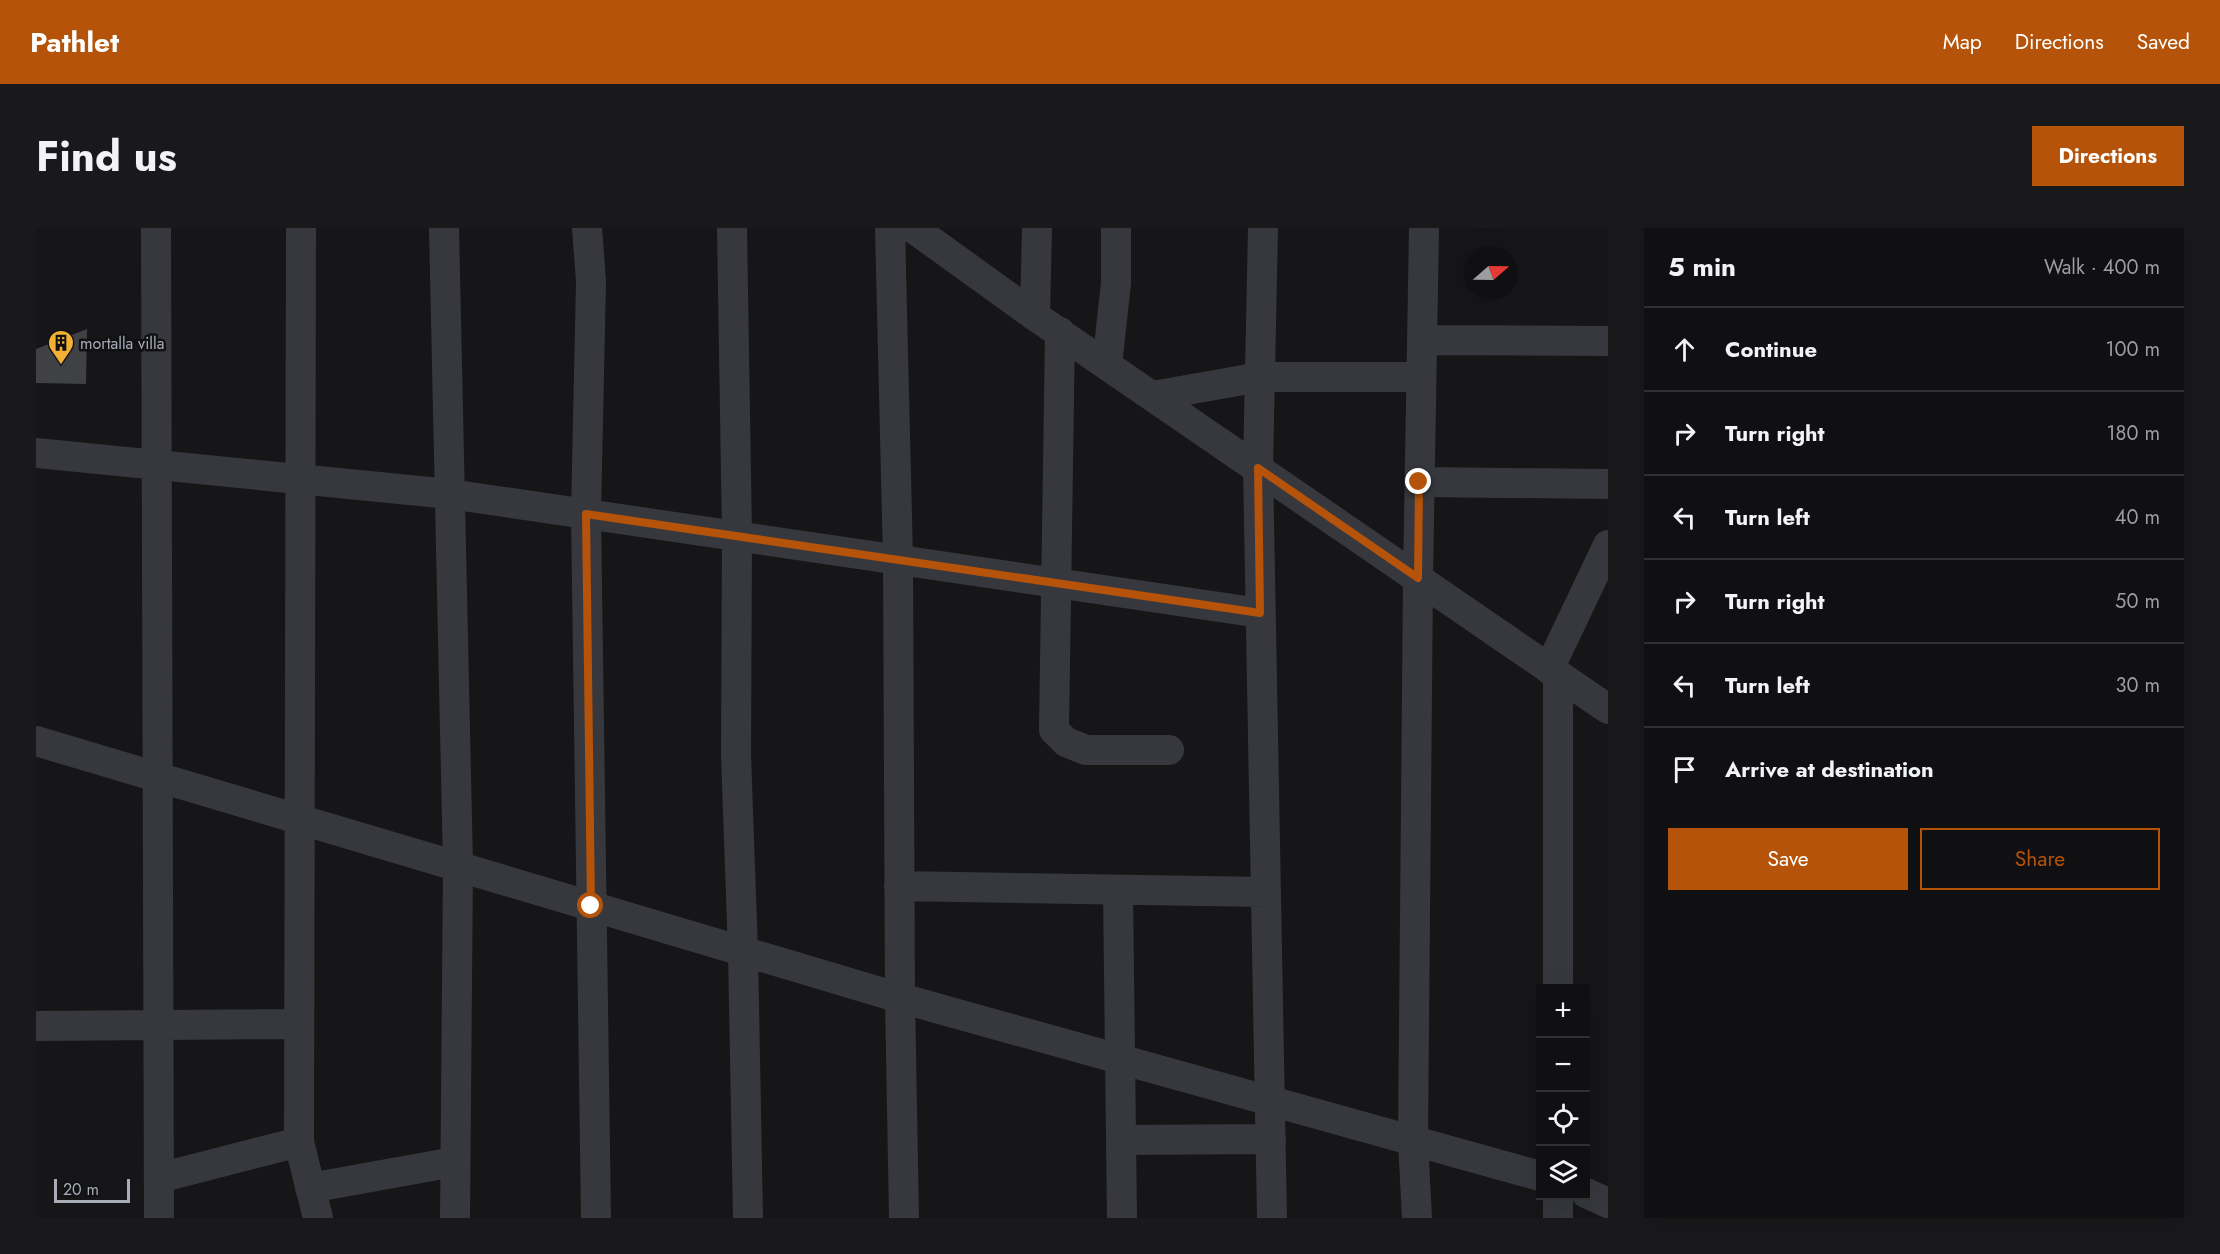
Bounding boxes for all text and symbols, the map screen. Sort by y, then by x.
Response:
text: Pathlet [30,22,119,63]
text: Map [1943,27,1982,57]
text: Directions [2015,27,2104,57]
text: Saved [2137,27,2190,57]
text: Find us [36,126,177,187]
button: Directions [2032,126,2184,186]
north arrow [1464,246,1518,300]
text: 5 min [1668,248,1736,286]
text: Walk · 400 m [2044,253,2160,282]
building icon: mortalla villa [46,328,76,366]
place label: mortalla villa [80,332,164,355]
icon: ahead [1668,333,1701,366]
text: Continue [1725,333,1817,365]
text: 100 m [2105,335,2160,364]
icon: right [1668,417,1701,450]
text: Turn right [1725,417,1825,449]
text: 180 m [2106,419,2160,448]
route end [1405,468,1431,494]
icon: left [1668,501,1701,534]
text: Turn left [1725,501,1810,533]
text: 40 m [2115,503,2160,532]
icon: right [1668,585,1701,618]
text: Turn right [1725,585,1825,617]
text: 50 m [2115,587,2160,616]
icon: left [1668,669,1701,702]
text: Turn left [1725,669,1810,701]
text: 30 m [2115,671,2160,700]
icon: arrive [1668,753,1701,786]
text: Arrive at destination [1725,753,1934,785]
button: Save [1668,828,1908,890]
button: Share [1920,828,2160,890]
route start [577,892,603,918]
map controls [1536,984,1590,1200]
button: + [1536,984,1590,1038]
button: − [1536,1038,1590,1092]
button: locate [1536,1092,1590,1146]
button: layers [1536,1146,1590,1200]
scale bar [54,1176,130,1204]
text: 20 m [63,1178,99,1201]

